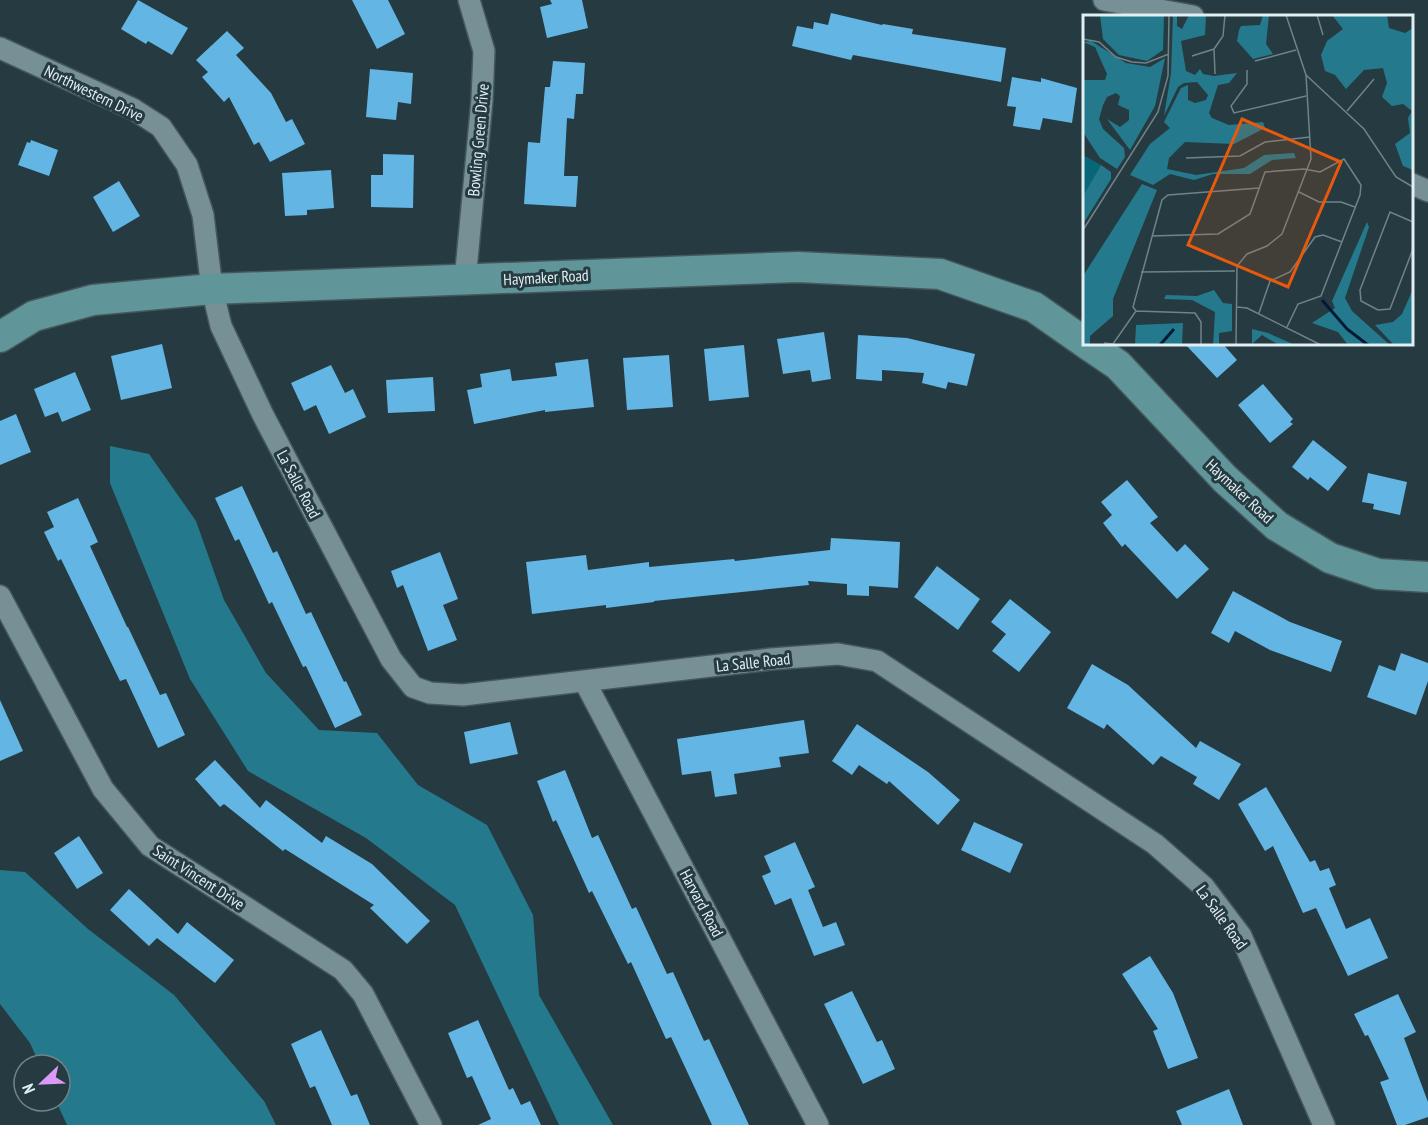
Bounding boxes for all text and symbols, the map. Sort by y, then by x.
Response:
inset map [1083,15,1413,345]
street label: Northwestern Drive [41,60,147,126]
street label: Bowling Green Drive [463,83,493,197]
street label: Haymaker Road [503,265,589,289]
street label: La Salle Road [273,447,325,522]
street label: Haymaker Road [1202,455,1278,528]
street label: La Salle Road [715,648,791,676]
street label: Saint Vincent Drive [150,840,248,914]
street label: Harvard Road [676,866,728,940]
street label: La Salle Road [1192,881,1252,953]
north arrow [12,1053,72,1113]
text: N [17,1081,39,1097]

